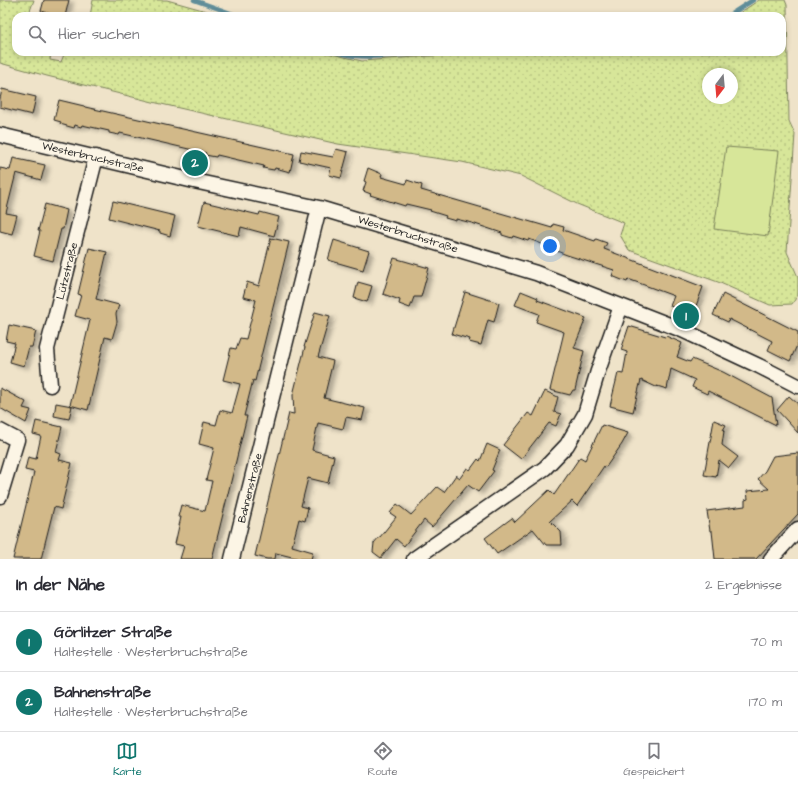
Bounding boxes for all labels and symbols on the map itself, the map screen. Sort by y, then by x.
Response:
north arrow [702,68,738,104]
street label: Westerbruchstraße [41,138,145,176]
pin: 2 [182,148,208,178]
street label: Westerbruchstraße [356,212,460,256]
your location [540,236,560,256]
street label: Lützstraße [53,241,81,301]
pin: 1 [673,301,699,331]
street label: Bahnenstraße [234,452,266,524]

